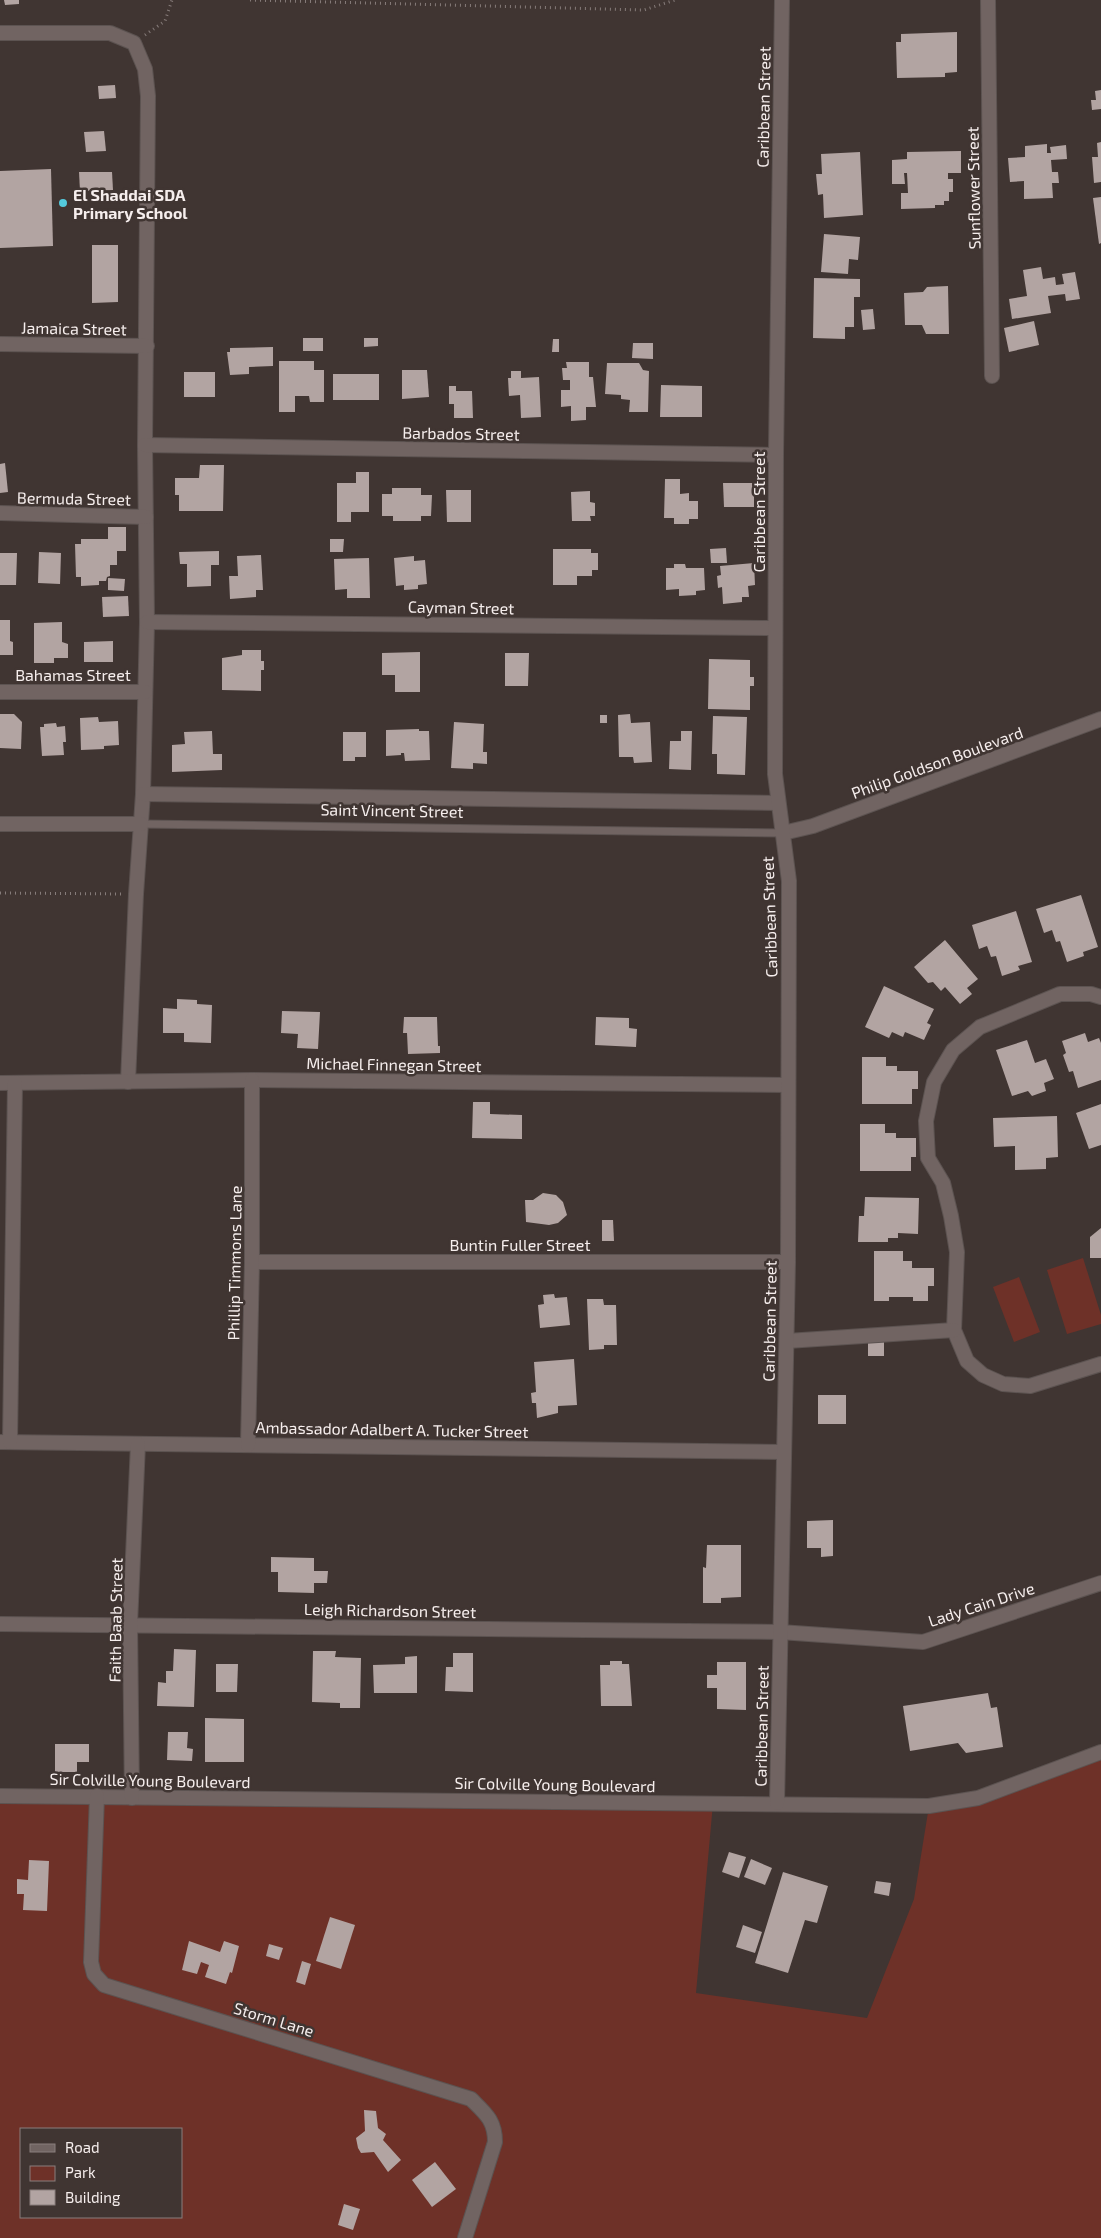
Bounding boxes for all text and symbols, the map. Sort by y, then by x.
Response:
street label: Caribbean Street [752,46,774,168]
street label: Sunflower Street [962,126,984,250]
place label: El Shaddai SDA Primary School [73,185,188,223]
marker: El Shaddai SDA Primary School [57,197,69,209]
street label: Jamaica Street [21,318,127,338]
street label: Barbados Street [402,422,520,444]
street label: Caribbean Street [749,451,768,573]
street label: Bermuda Street [17,488,131,508]
street label: Cayman Street [408,597,514,617]
street label: Bahamas Street [15,665,131,684]
street label: Philip Goldson Boulevard [848,722,1026,802]
street label: Saint Vincent Street [320,799,464,821]
street label: Caribbean Street [757,856,781,978]
street label: Michael Finnegan Street [306,1053,482,1075]
street label: Phillip Timmons Lane [223,1185,245,1341]
street label: Buntin Fuller Street [450,1235,590,1254]
street label: Caribbean Street [758,1260,780,1382]
street label: Ambassador Adalbert A. Tucker Street [255,1417,529,1441]
street label: Faith Baab Street [104,1558,126,1682]
street label: Lady Cain Drive [925,1578,1037,1630]
street label: Leigh Richardson Street [304,1599,476,1621]
street label: Caribbean Street [750,1665,772,1787]
street label: Sir Colville Young Boulevard [49,1769,251,1791]
street label: Sir Colville Young Boulevard [454,1773,656,1795]
street label: Storm Lane [232,1998,316,2040]
legend [20,2128,182,2218]
text: Road [65,2138,100,2156]
text: Park [65,2163,96,2181]
text: Building [65,2188,121,2206]

